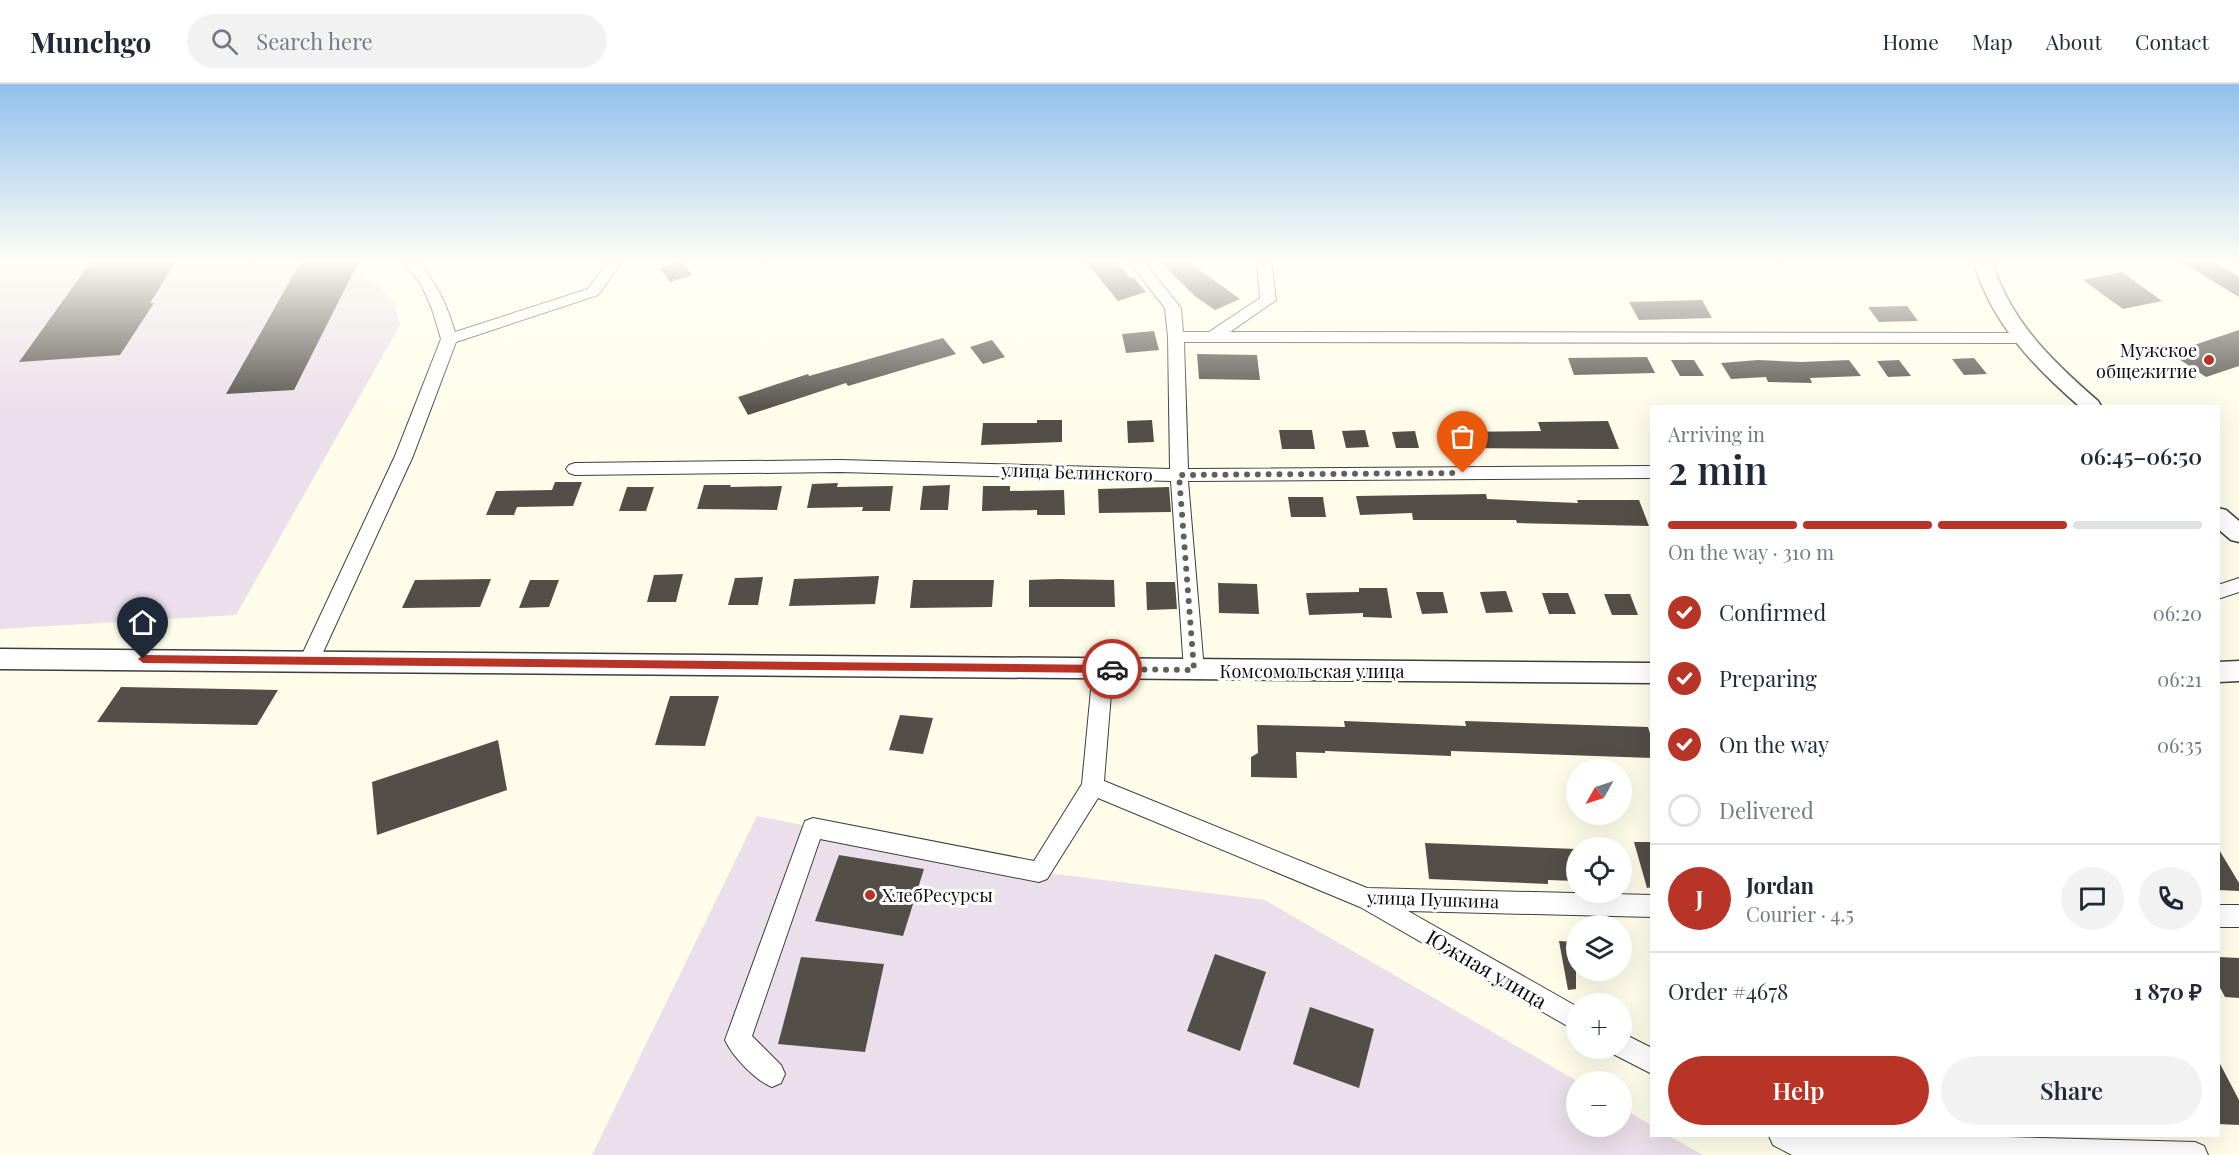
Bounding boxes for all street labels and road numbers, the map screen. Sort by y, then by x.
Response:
street label: улица Белинского [1000,457,1153,487]
street label: Комсомольская улица [1220,659,1404,683]
street label: улица Пушкина [1365,885,1500,913]
street label: Южная улица [1421,922,1553,1014]

